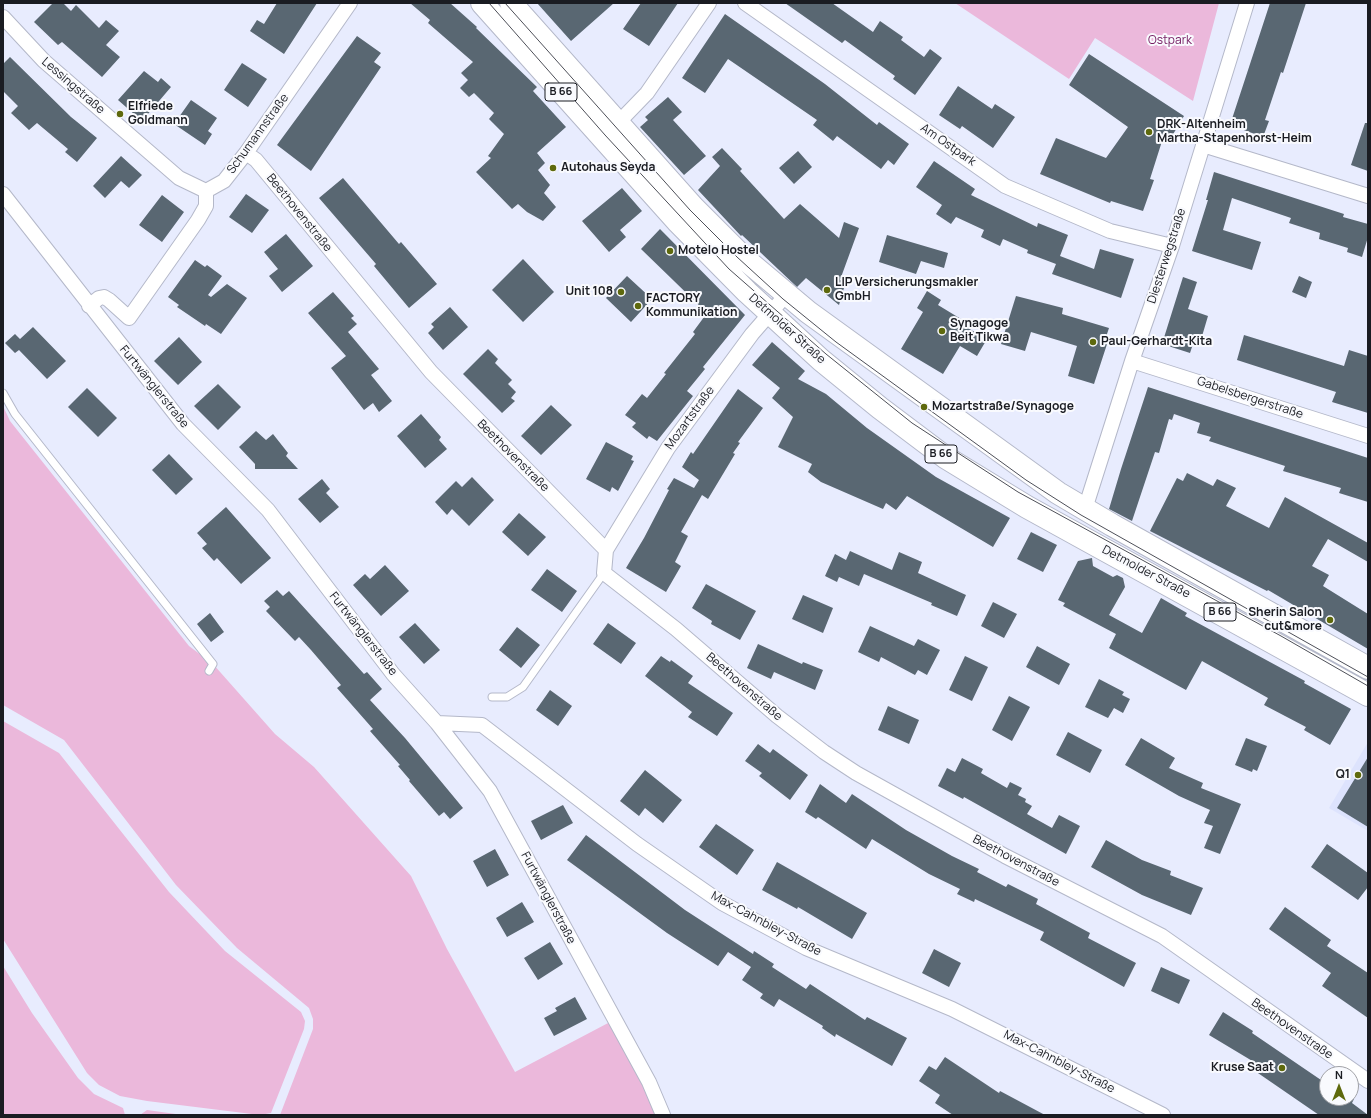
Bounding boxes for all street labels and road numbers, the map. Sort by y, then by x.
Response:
street label: Lessingstraße [39,55,107,117]
road number: B 66 [545,83,577,101]
street label: Schumannstraße [224,91,292,177]
street label: Am Ostpark [918,121,978,169]
street label: Beethovenstraße [263,171,335,255]
street label: Diesterwegstraße [1145,207,1189,305]
street label: Detmolder Straße [746,291,828,367]
street label: Furtwänglerstraße [116,343,192,431]
street label: Gabelsbergerstraße [1195,374,1305,422]
street label: Mozartstraße [662,384,718,452]
street label: Beethovenstraße [474,417,552,495]
road number: B 66 [925,445,957,463]
street label: Detmolder Straße [1099,543,1193,601]
street label: Furtwänglerstraße [326,589,400,679]
road number: B 66 [1204,603,1236,621]
street label: Beethovenstraße [703,650,785,724]
street label: Beethovenstraße [970,832,1062,890]
street label: Furtwänglerstraße [518,850,578,946]
street label: Max-Cahnbley-Straße [708,889,824,959]
street label: Beethovenstraße [1249,996,1335,1062]
street label: Max-Cahnbley-Straße [1001,1028,1117,1096]

